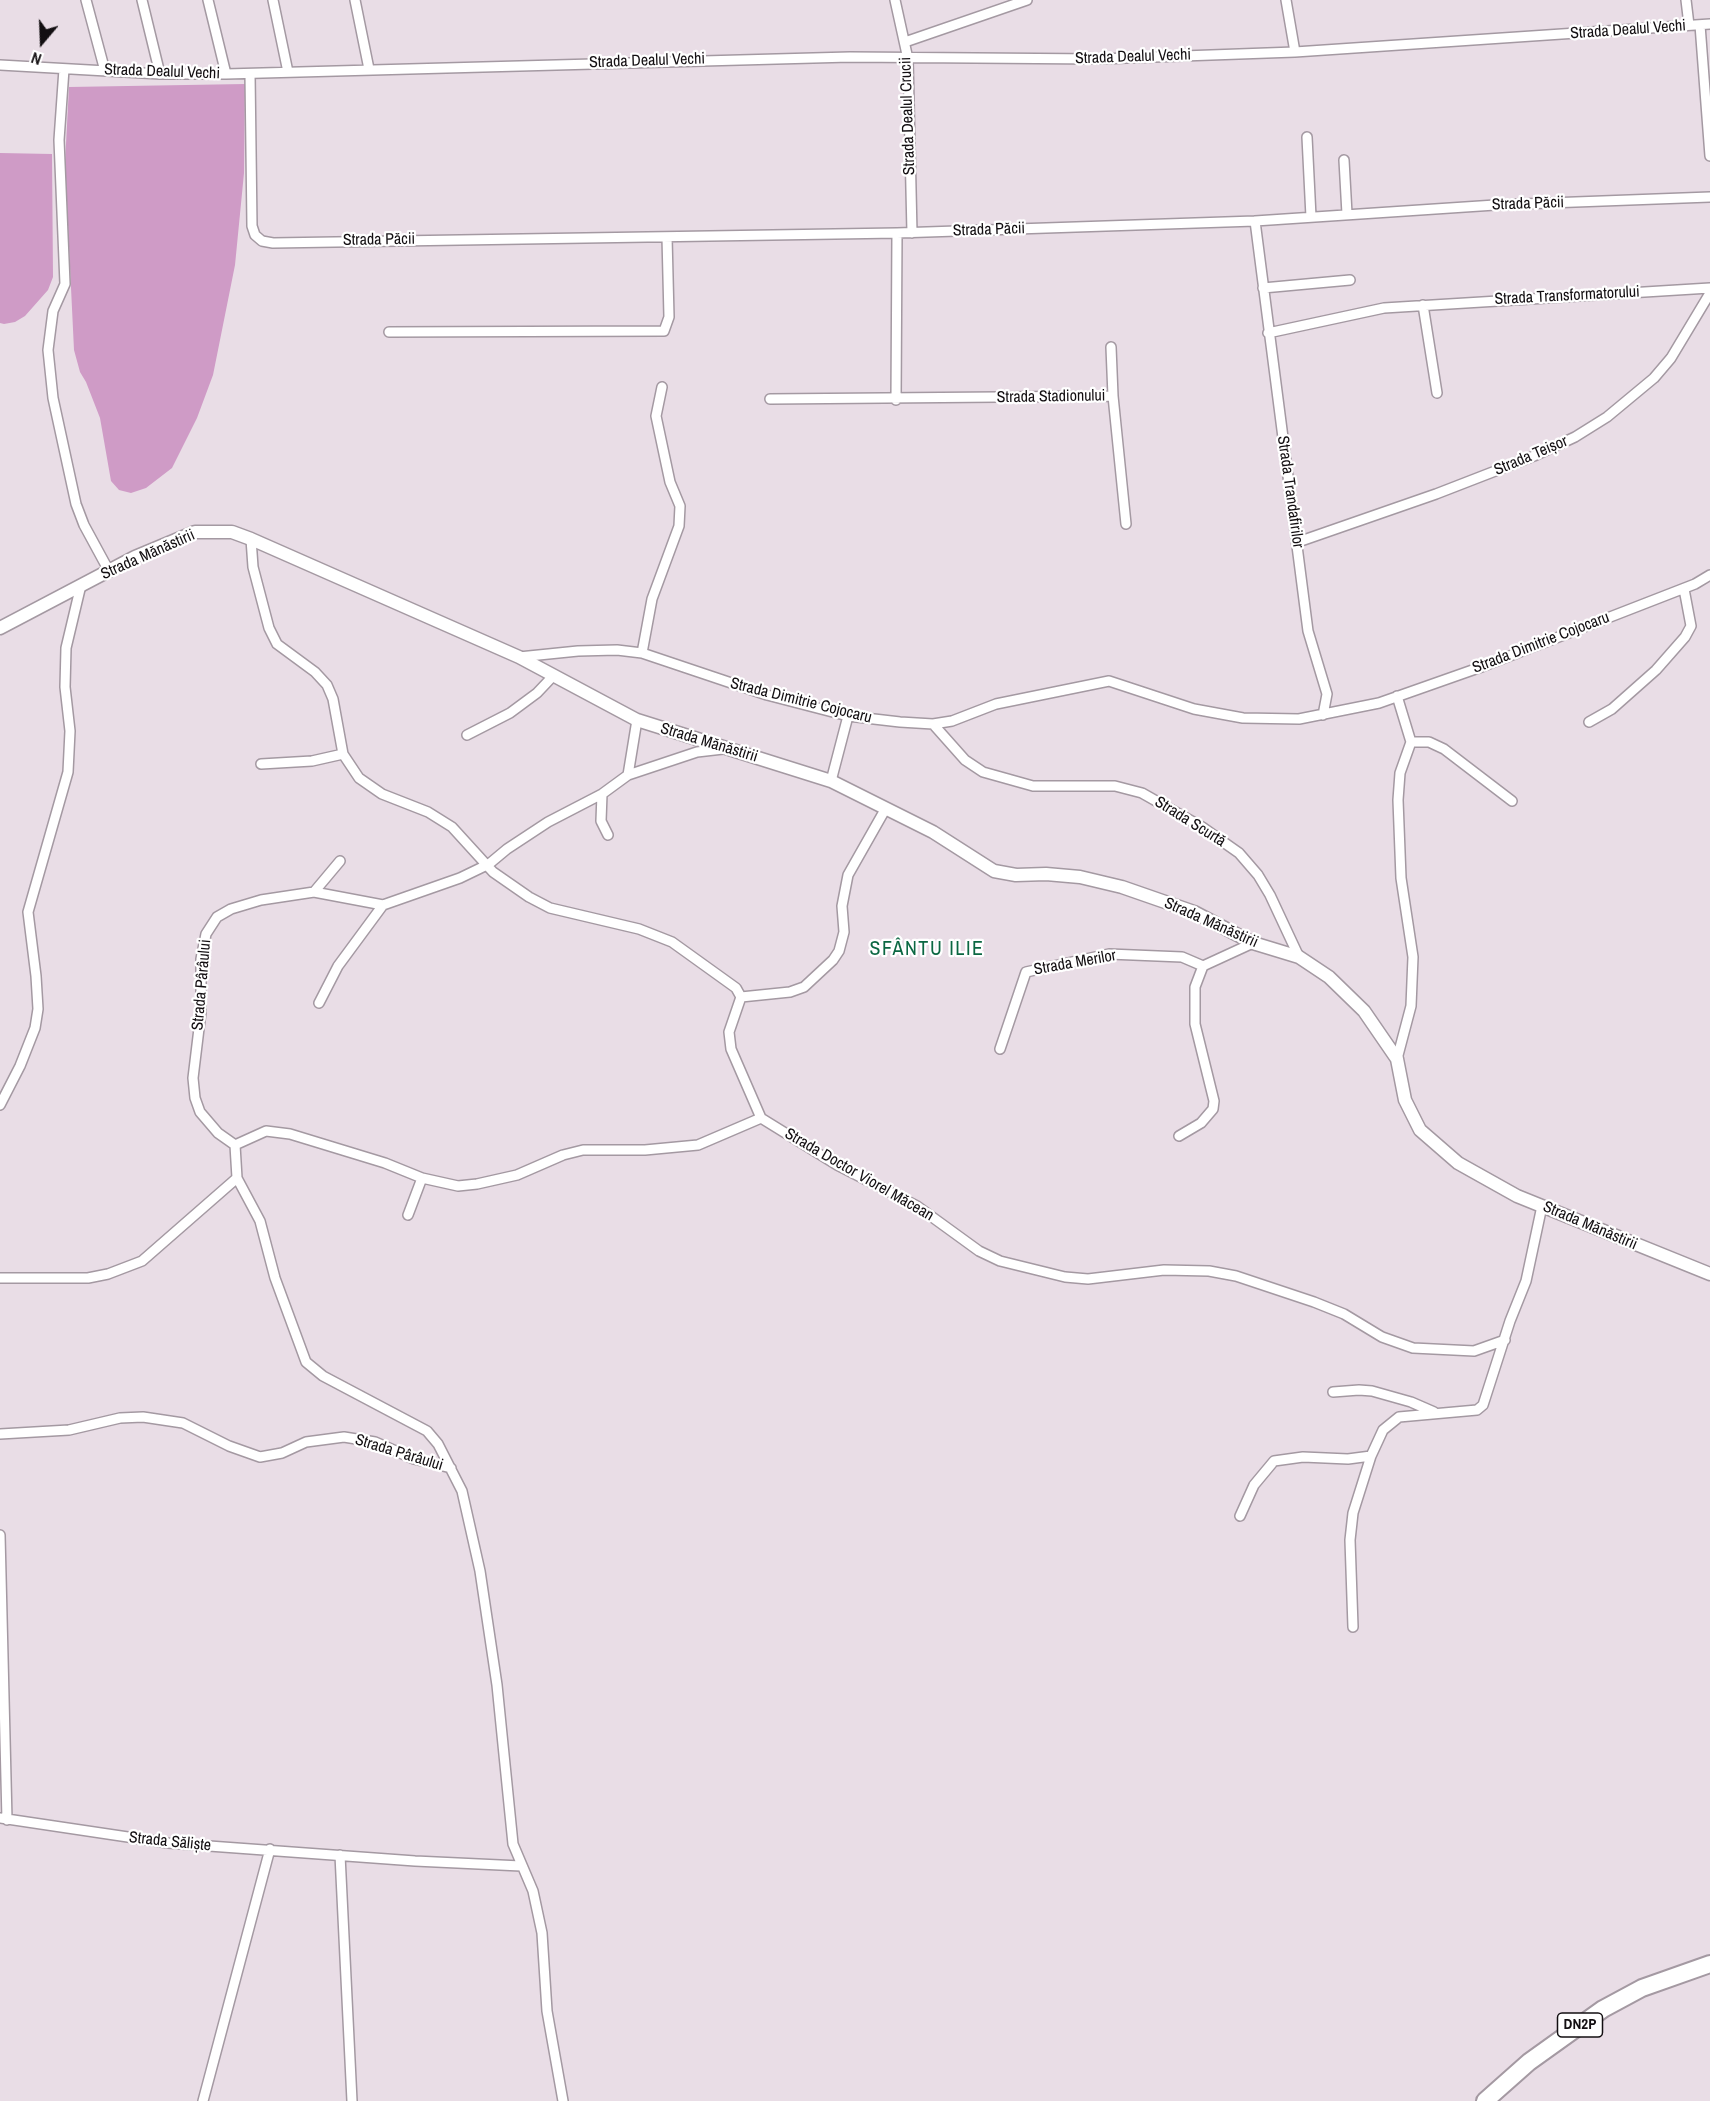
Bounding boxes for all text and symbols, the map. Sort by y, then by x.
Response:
north arrow [12,12,72,72]
street label: Strada Dealul Vechi [1569,16,1687,44]
street label: Strada Dealul Vechi [1075,45,1191,69]
text: N [28,47,44,71]
street label: Strada Dealul Vechi [589,49,705,73]
street label: Strada Dealul Crucii [896,57,920,175]
street label: Strada Dealul Vechi [104,60,220,84]
street label: Strada Păcii [1492,193,1564,215]
street label: Strada Păcii [953,219,1025,241]
street label: Strada Păcii [343,230,415,250]
street label: Strada Transformatorului [1494,283,1640,309]
street label: Strada Stadionului [996,386,1106,408]
street label: Strada Teișor [1491,432,1571,480]
street label: Strada Trandafirilor [1273,435,1307,549]
street label: Strada Mănăstirii [98,526,198,584]
street label: Strada Dimitrie Cojocaru [1470,608,1612,678]
street label: Strada Dimitrie Cojocaru [728,674,874,728]
street label: Strada Mănăstirii [658,719,760,767]
street label: Strada Scurtă [1151,793,1229,851]
street label: Strada Mănăstirii [1161,894,1261,952]
district label: SFÂNTU ILIE [870,938,984,962]
street label: Strada Pârâului [188,939,216,1031]
street label: Strada Merilor [1032,946,1118,980]
street label: Strada Doctor Viorel Măcean [781,1124,937,1226]
street label: Strada Mănăstirii [1540,1198,1640,1254]
street label: Strada Pârâului [353,1430,445,1476]
street label: Strada Săliște [128,1828,212,1856]
road number: DN2P [1558,2013,1602,2037]

